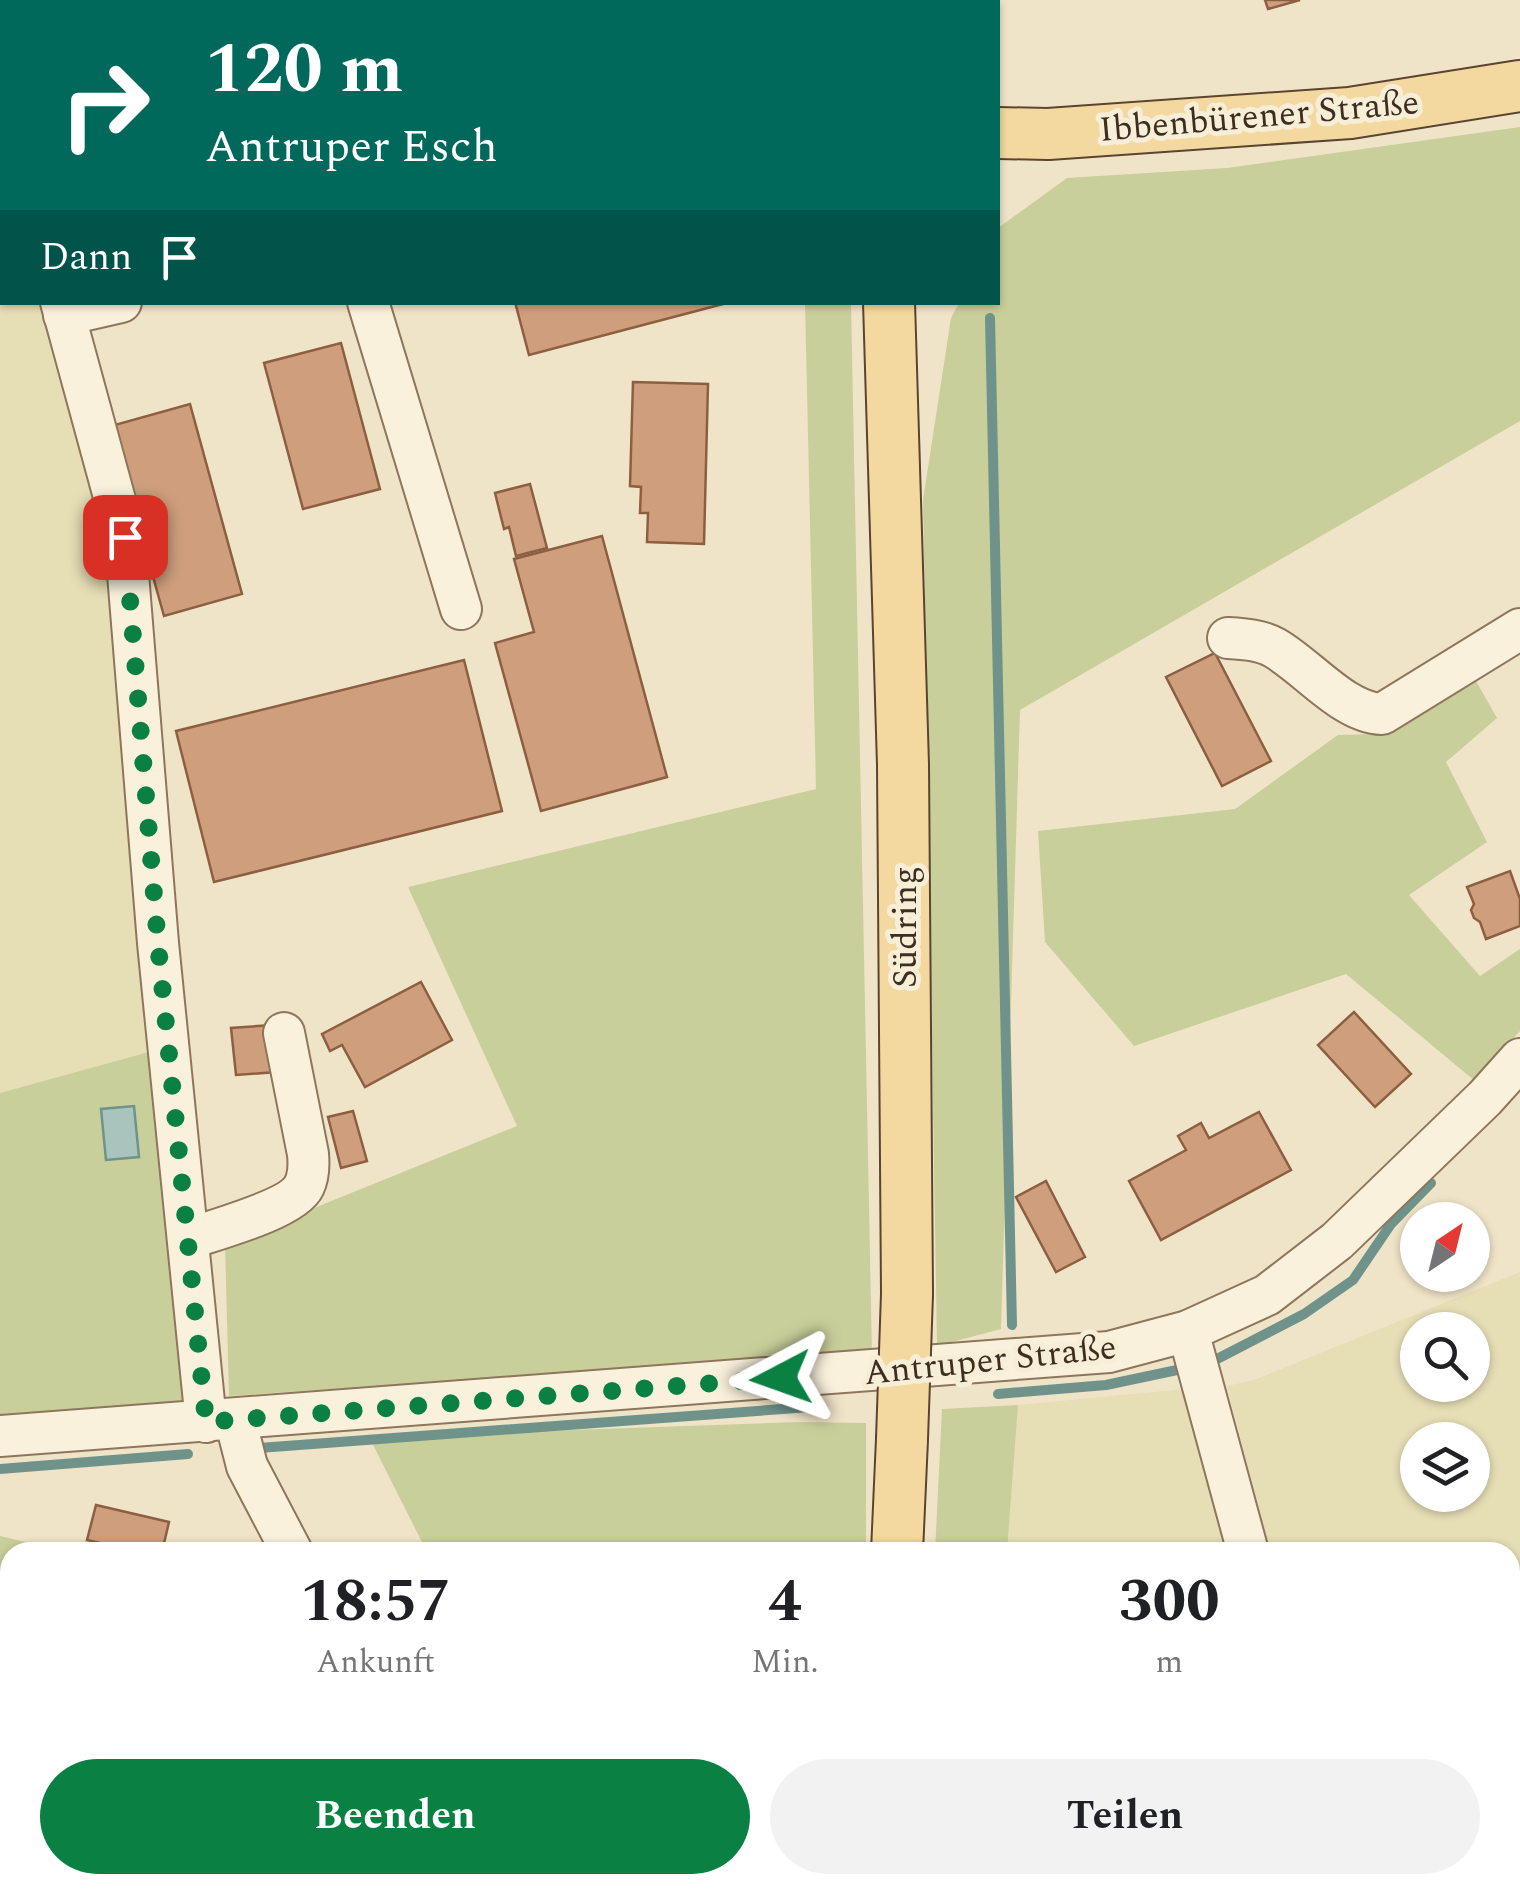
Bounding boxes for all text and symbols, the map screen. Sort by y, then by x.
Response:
text: 120 m [205,17,403,123]
icon: right [40,40,170,170]
street label: Ibbenbürener Straße [1097,76,1421,157]
text: Antruper Esch [205,113,498,182]
text: Dann [40,229,132,287]
icon: arrive [152,230,207,285]
pin [83,495,168,580]
icon: arrive [98,510,153,565]
street label: Südring [879,866,932,988]
north arrow [1400,1202,1490,1292]
map controls [1400,1202,1490,1512]
button: search [1400,1312,1490,1402]
street label: Antruper Straße [861,1321,1119,1400]
position arrow [729,1326,833,1430]
button: layers [1400,1422,1490,1512]
text: 18:57 [300,1556,451,1648]
text: 4 [768,1556,802,1648]
text: 300 [1119,1556,1220,1648]
text: Ankunft [316,1638,435,1687]
text: Min. [751,1638,819,1687]
text: m [1156,1638,1183,1687]
button: Beenden [40,1759,750,1874]
button: Teilen [770,1759,1480,1874]

